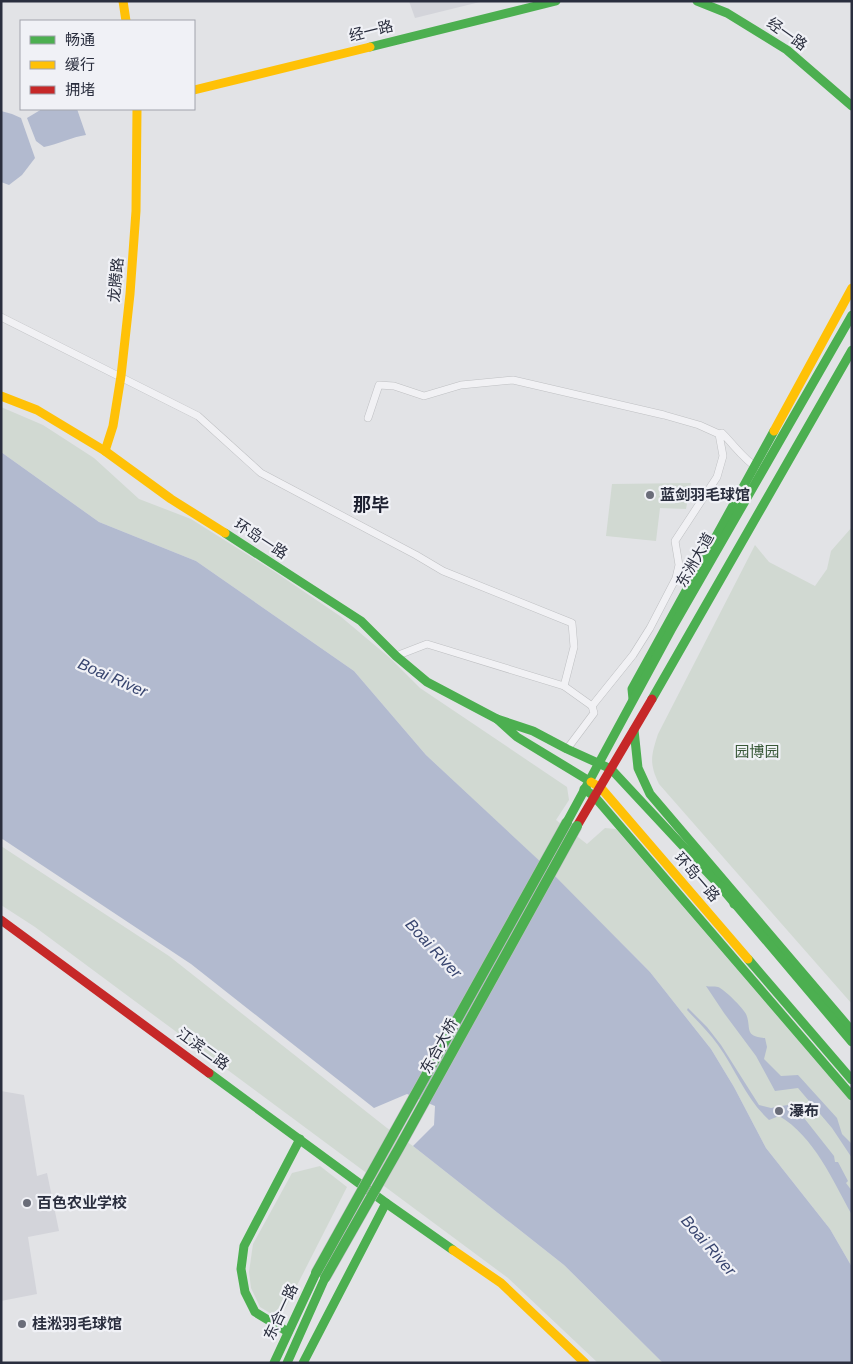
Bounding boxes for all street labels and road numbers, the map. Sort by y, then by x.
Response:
street label: 经一路 [764,14,811,53]
street label: 经一路 [347,17,395,44]
street label: 龙腾路 [105,257,126,303]
street label: 环岛一路 [231,515,291,562]
street label: 东洲大道 [672,530,717,590]
street label: 环岛一路 [671,848,723,905]
street label: 东合大桥 [417,1015,461,1076]
street label: 江滨二路 [174,1024,233,1073]
street label: 东合一路 [260,1281,301,1343]

